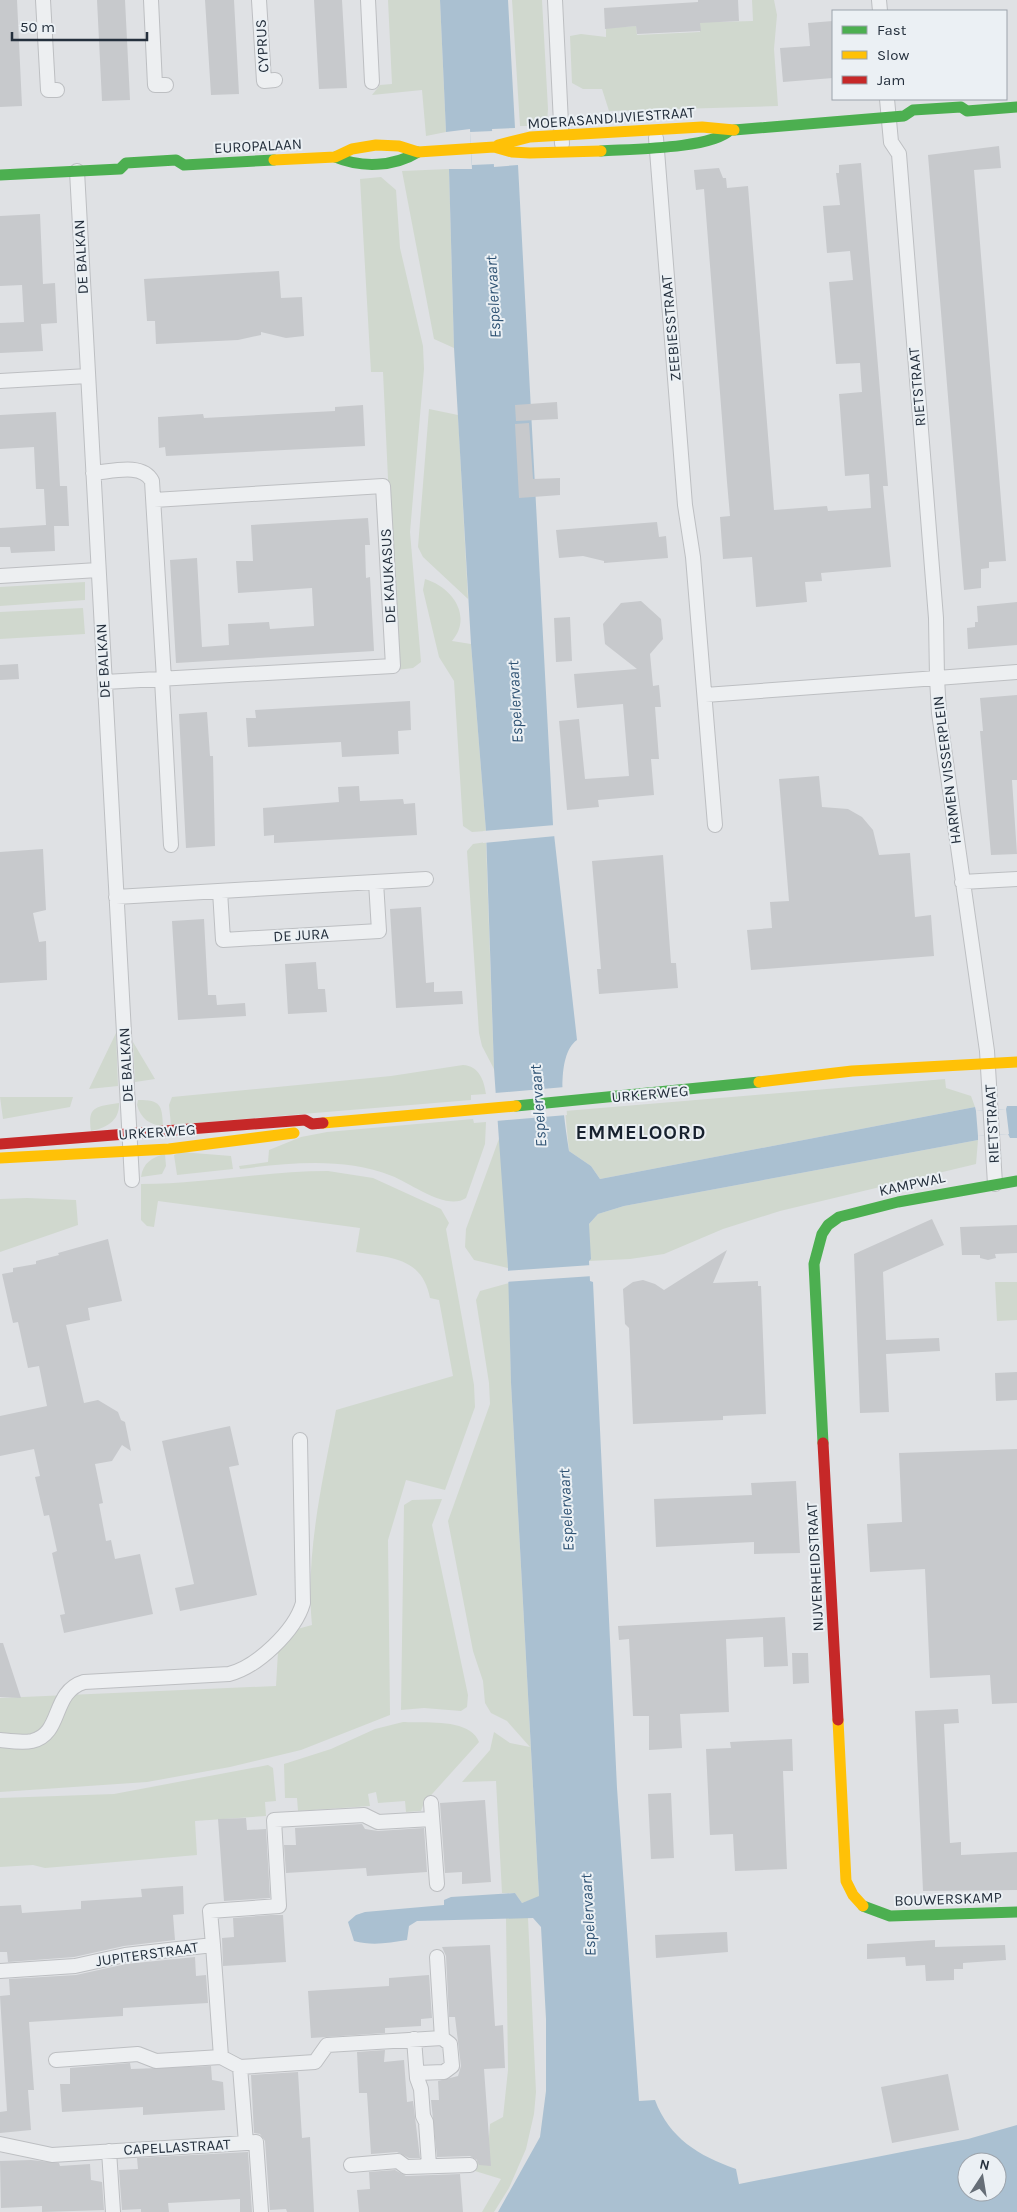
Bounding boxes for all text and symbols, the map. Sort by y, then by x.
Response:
scale bar [12,10,148,42]
legend [832,10,1007,100]
text: 50 m [20,18,55,36]
street label: CYPRUS [252,19,272,73]
text: Fast [877,21,907,39]
text: Slow [877,46,909,64]
text: Jam [877,71,905,89]
street label: MOERASANDIJVIESTRAAT [527,103,696,133]
street label: EUROPALAAN [214,135,302,157]
street label: DE BALKAN [70,219,92,295]
water label: Espelervaart [481,255,505,339]
street label: ZEEBIESSTRAAT [657,274,685,382]
street label: RIETSTRAAT [905,346,929,427]
street label: DE KAUKASUS [377,528,399,624]
street label: DE BALKAN [92,623,114,699]
water label: Espelervaart [503,660,527,744]
street label: HARMEN VISSERPLEIN [929,695,965,845]
street label: DE JURA [273,925,330,945]
street label: DE BALKAN [115,1027,137,1103]
water label: Espelervaart [526,1063,550,1148]
street label: URKERWEG [611,1082,689,1106]
street label: RIETSTRAAT [981,1083,1003,1164]
street label: URKERWEG [118,1120,196,1144]
district label: EMMELOORD [575,1121,707,1144]
street label: KAMPWAL [877,1168,947,1200]
water label: Espelervaart [554,1468,578,1552]
street label: NIJVERHEIDSTRAAT [803,1502,827,1632]
water label: Espelervaart [576,1873,600,1957]
street label: BOUWERSKAMP [894,1888,1002,1910]
street label: JUPITERSTRAAT [95,1938,200,1970]
street label: CAPELLASTRAAT [123,2135,231,2159]
north arrow [957,2152,1007,2202]
text: N [978,2155,991,2174]

